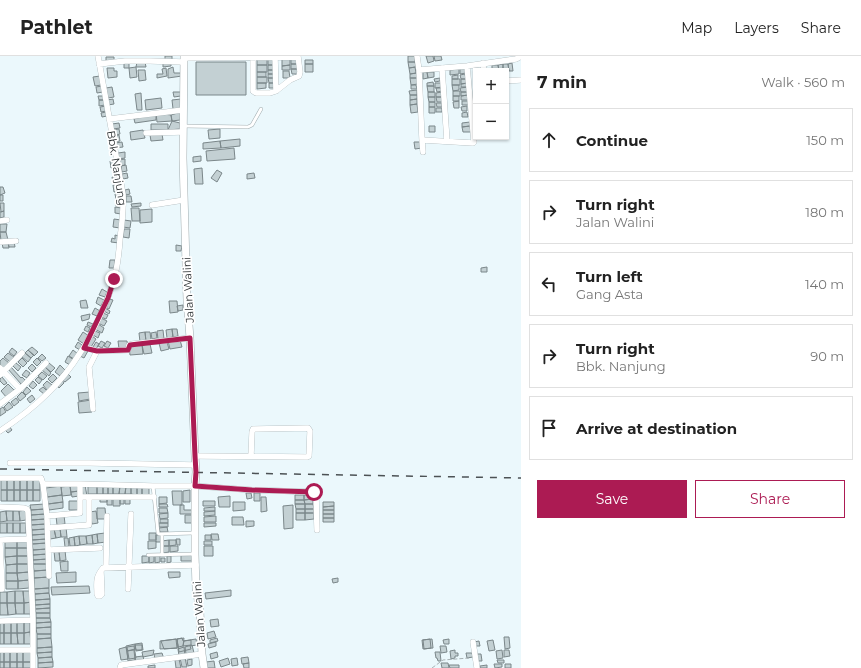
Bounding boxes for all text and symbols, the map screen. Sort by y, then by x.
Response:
text: Pathlet [20,16,93,39]
text: Map [681,19,712,37]
text: Layers [734,19,779,37]
text: Share [801,19,841,37]
map controls [473,68,509,140]
button: + [473,68,509,104]
text: 7 min [537,72,587,92]
text: Walk · 560 m [761,74,845,90]
button: − [473,104,509,140]
street label: Bbk. Nanjung [104,129,130,207]
icon: ahead [538,129,560,151]
text: Continue [576,131,648,150]
text: 150 m [806,132,844,148]
text: Turn right [576,195,655,214]
icon: right [538,201,560,223]
text: 180 m [805,204,844,220]
text: Jalan Walini [576,214,654,230]
street label: Jalan Walini [179,257,197,324]
text: Turn left [576,267,643,286]
route end [105,270,123,288]
icon: left [538,273,560,295]
text: 140 m [805,276,844,292]
text: Gang Asta [576,286,643,302]
text: Turn right [576,339,655,358]
icon: right [538,345,560,367]
text: 90 m [810,348,844,364]
text: Bbk. Nanjung [576,358,666,374]
icon: arrive [538,417,560,439]
text: Arrive at destination [576,419,737,438]
button: Save [537,480,687,518]
button: Share [695,480,845,518]
route start [305,483,323,501]
street label: Jalan Walini [190,580,208,648]

